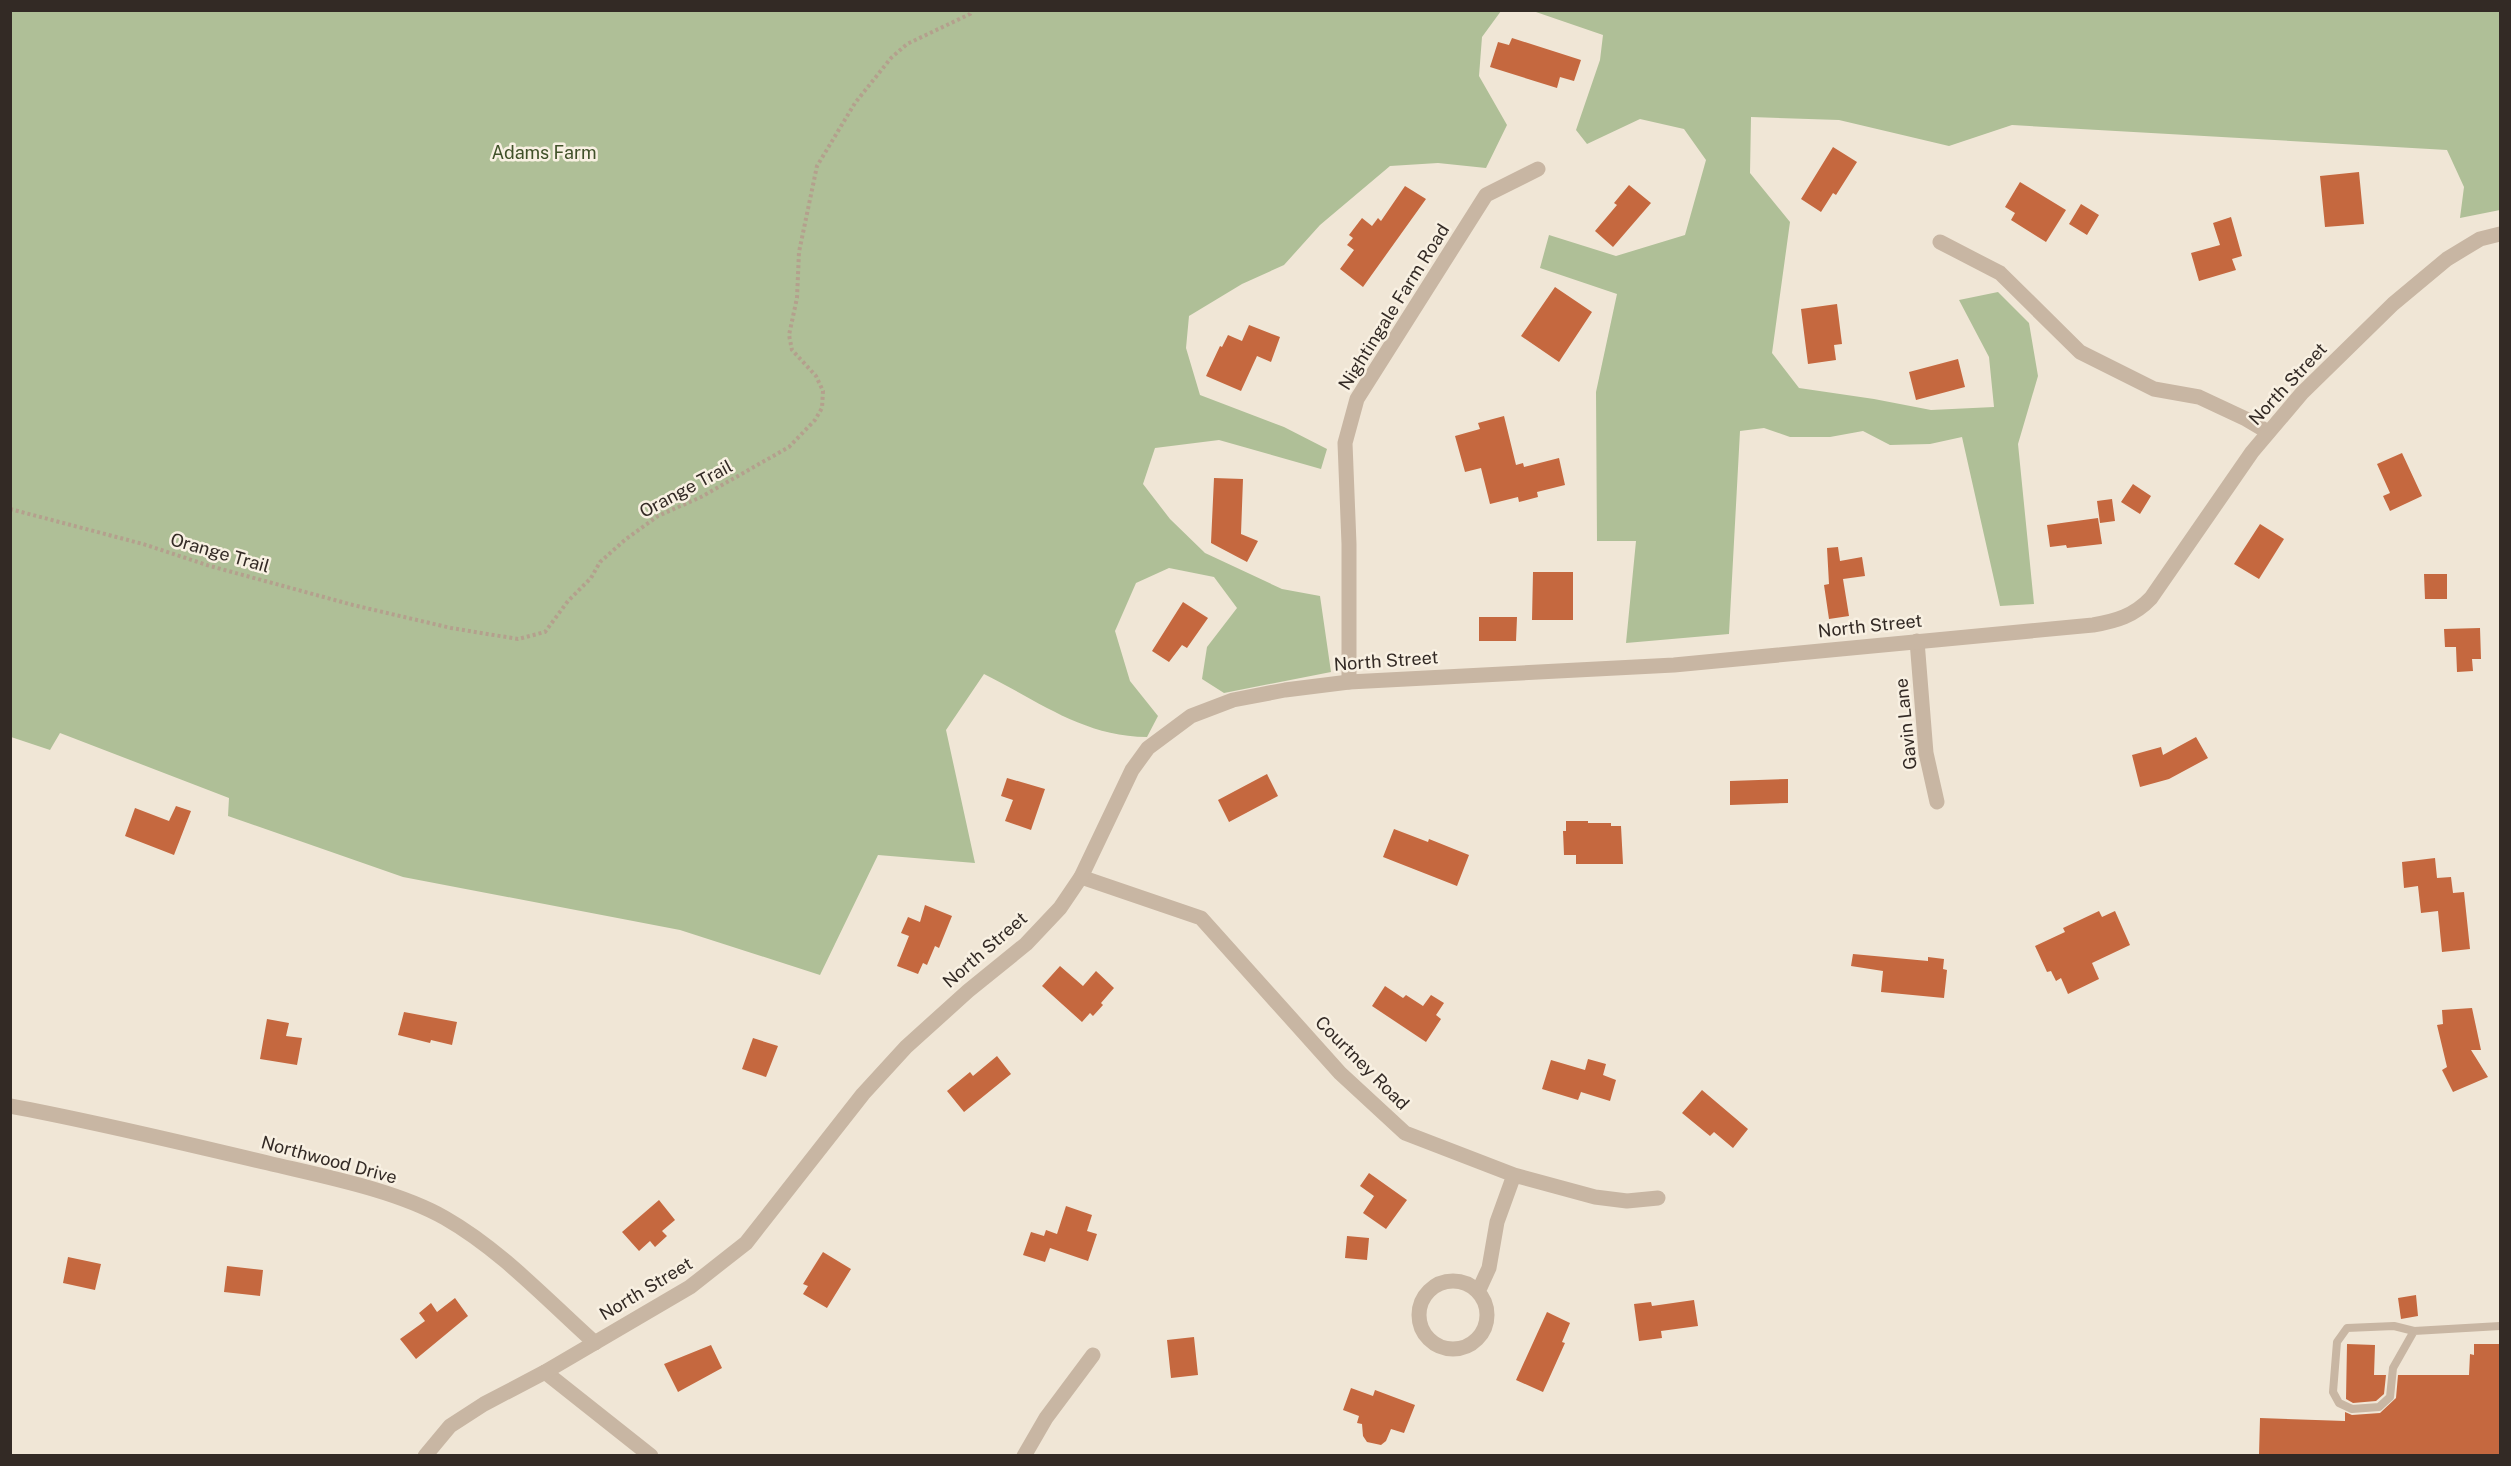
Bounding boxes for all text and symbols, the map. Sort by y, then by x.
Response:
park label: Adams Farm [491,142,597,163]
street label: Nightingale Farm Road [1334,220,1453,394]
street label: North Street [2244,338,2331,429]
street label: Orange Trail [636,455,736,522]
street label: Orange Trail [168,528,272,577]
street label: North Street [1817,610,1923,641]
street label: North Street [1333,646,1439,675]
street label: Gavin Lane [1890,677,1921,771]
street label: North Street [938,907,1031,992]
street label: Courtney Road [1311,1011,1414,1114]
street label: Northwood Drive [259,1131,399,1188]
street label: North Street [595,1253,696,1325]

